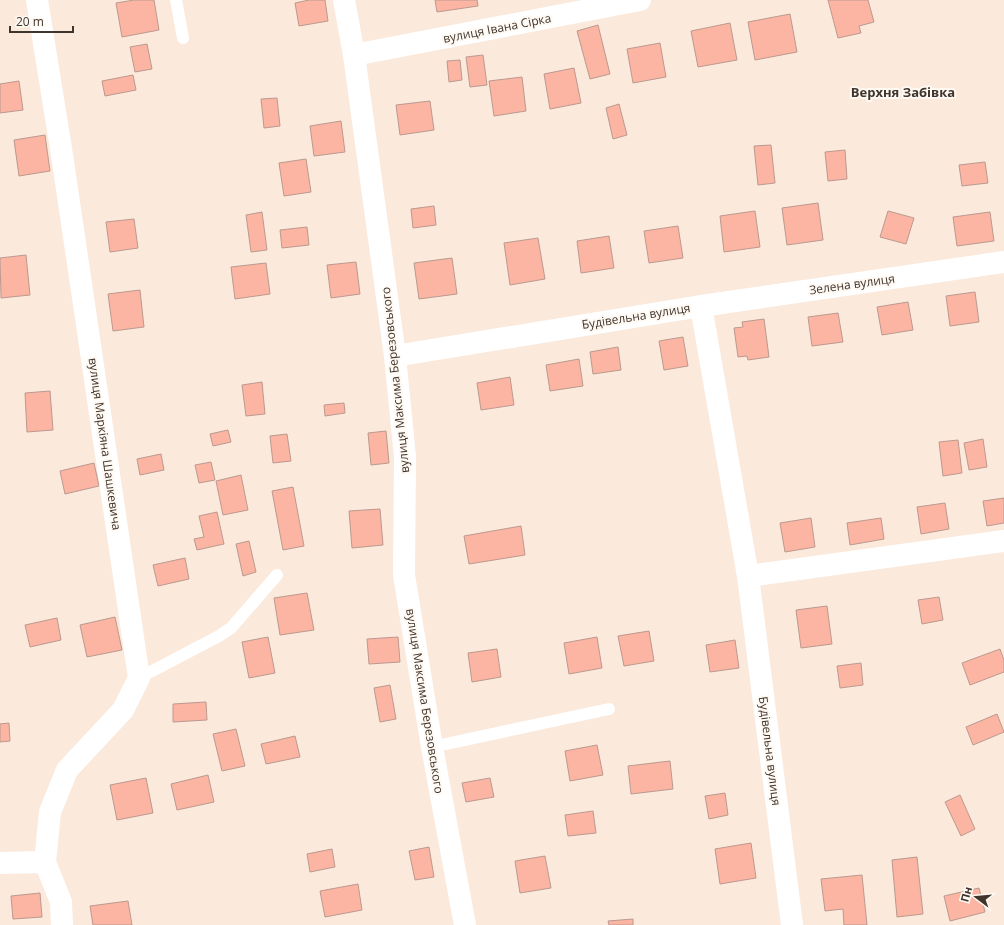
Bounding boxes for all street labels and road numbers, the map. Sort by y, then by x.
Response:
street label: вулиця Івана Сірка [442,9,552,47]
street label: Зелена вулиця [808,270,896,298]
street label: вулиця Максима Березовського [377,286,413,474]
street label: Будівельна вулиця [580,299,692,333]
street label: вулиця Маркіяна Шашкевича [84,357,126,531]
street label: вулиця Максима Березовського [402,607,448,795]
street label: Будівельна вулиця [755,695,785,807]

